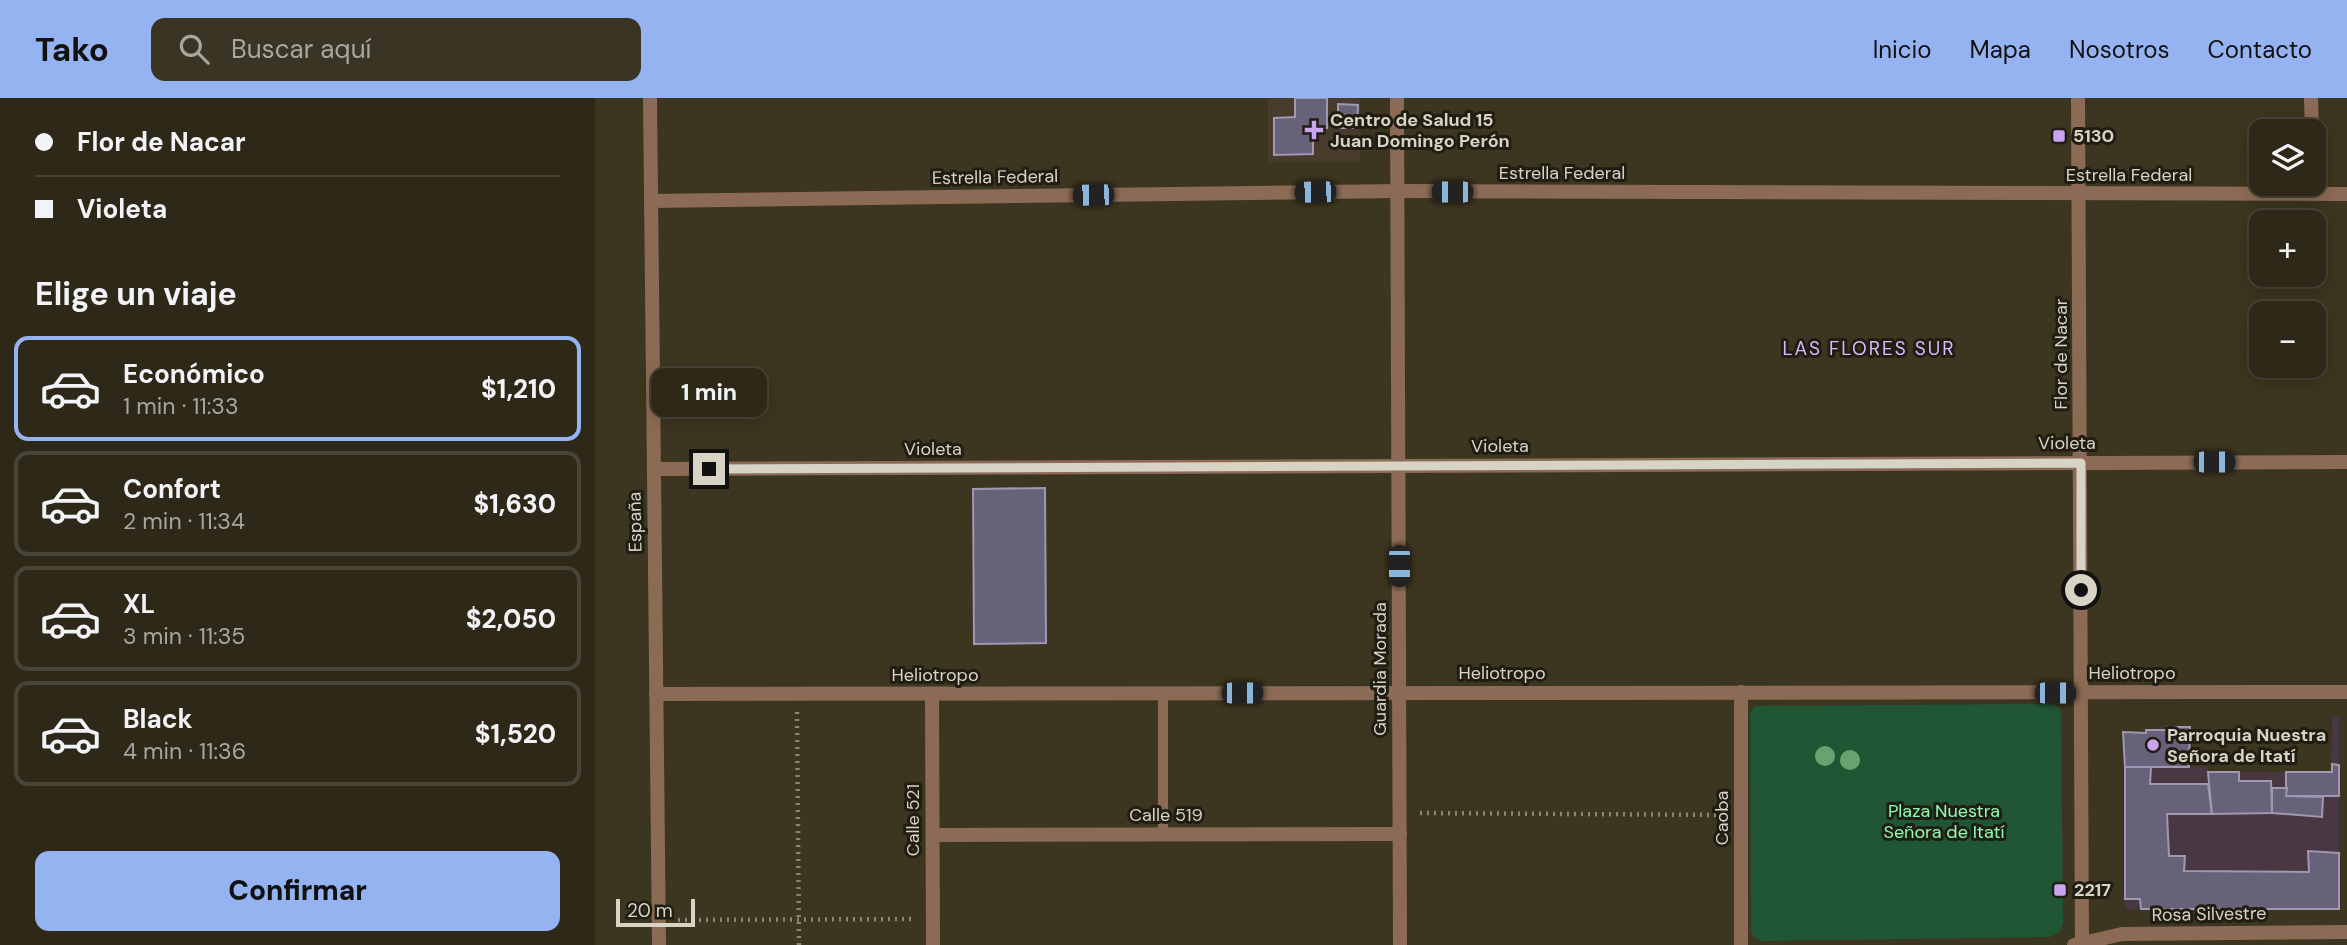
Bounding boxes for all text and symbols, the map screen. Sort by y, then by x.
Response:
search box [151,18,641,81]
text: Tako [35,28,109,71]
icon: search [175,30,213,68]
text: Buscar aquí [231,32,371,66]
text: Inicio [1873,34,1932,65]
text: Mapa [1970,34,2031,65]
text: Nosotros [2069,34,2170,65]
text: Contacto [2208,34,2312,65]
place label: Centro de Salud 15 Juan Domingo Perón [1330,108,1510,153]
map controls [2249,119,2326,378]
button: layers [2249,119,2326,196]
marker: Centro de Salud 15 Juan Domingo Perón [1304,120,1324,140]
place label: 5130 [2073,124,2114,148]
text: Flor de Nacar [77,125,246,159]
marker: 5130 [2051,128,2067,144]
street label: Estrella Federal [1499,161,1625,185]
street label: Estrella Federal [2066,163,2192,187]
street label: Estrella Federal [932,164,1058,190]
car [1294,181,1337,203]
car [1432,182,1474,203]
car [1072,184,1115,206]
text: Violeta [77,192,167,226]
button: + [2249,210,2326,287]
text: Elige un viaje [35,273,237,315]
street label: Flor de Nacar [2049,298,2073,410]
button: − [2249,301,2326,378]
district label: LAS FLORES SUR [1782,336,1956,361]
icon: car [39,357,102,420]
text: Económico [123,357,265,391]
callout: 1 min [651,368,767,416]
text: $1,210 [481,372,556,406]
text: 1 min [681,377,737,407]
text: 1 min · 11:33 [123,391,238,421]
street label: Violeta [2038,431,2096,455]
street label: Violeta [1471,434,1529,458]
street label: Violeta [904,437,962,461]
car [2194,452,2236,473]
route end [693,453,725,485]
icon: car [39,472,102,535]
text: Confort [123,472,221,506]
text: $1,630 [474,487,556,521]
street label: España [622,492,648,552]
text: 2 min · 11:34 [123,506,245,536]
car [1389,545,1410,587]
route start [2065,574,2097,606]
icon: car [39,587,102,650]
text: XL [123,587,155,621]
text: $2,050 [466,602,556,636]
street label: Guardia Morada [1368,602,1392,736]
text: 3 min · 11:35 [123,621,245,651]
street label: Heliotropo [1458,661,1546,685]
street label: Heliotropo [2088,661,2176,685]
street label: Heliotropo [891,663,979,687]
car [1222,683,1264,704]
car [2035,683,2077,704]
icon: car [39,702,102,765]
text: Black [123,702,193,736]
text: $1,520 [475,717,556,751]
place label: Parroquia Nuestra Señora de Itatí [2167,723,2326,768]
text: 4 min · 11:36 [123,736,246,766]
marker: Parroquia Nuestra Señora de Itatí [2145,737,2161,753]
street label: Calle 521 [901,784,925,856]
street label: Caoba [1710,791,1734,845]
park label: Plaza Nuestra Señora de Itatí [1883,799,2005,844]
street label: Calle 519 [1129,803,1203,827]
button: Confirmar [35,851,560,931]
place label: 2217 [2074,878,2111,902]
marker: 2217 [2052,882,2068,898]
scale bar [616,896,695,928]
text: 20 m [627,898,673,923]
street label: Rosa Silvestre [2151,901,2267,927]

